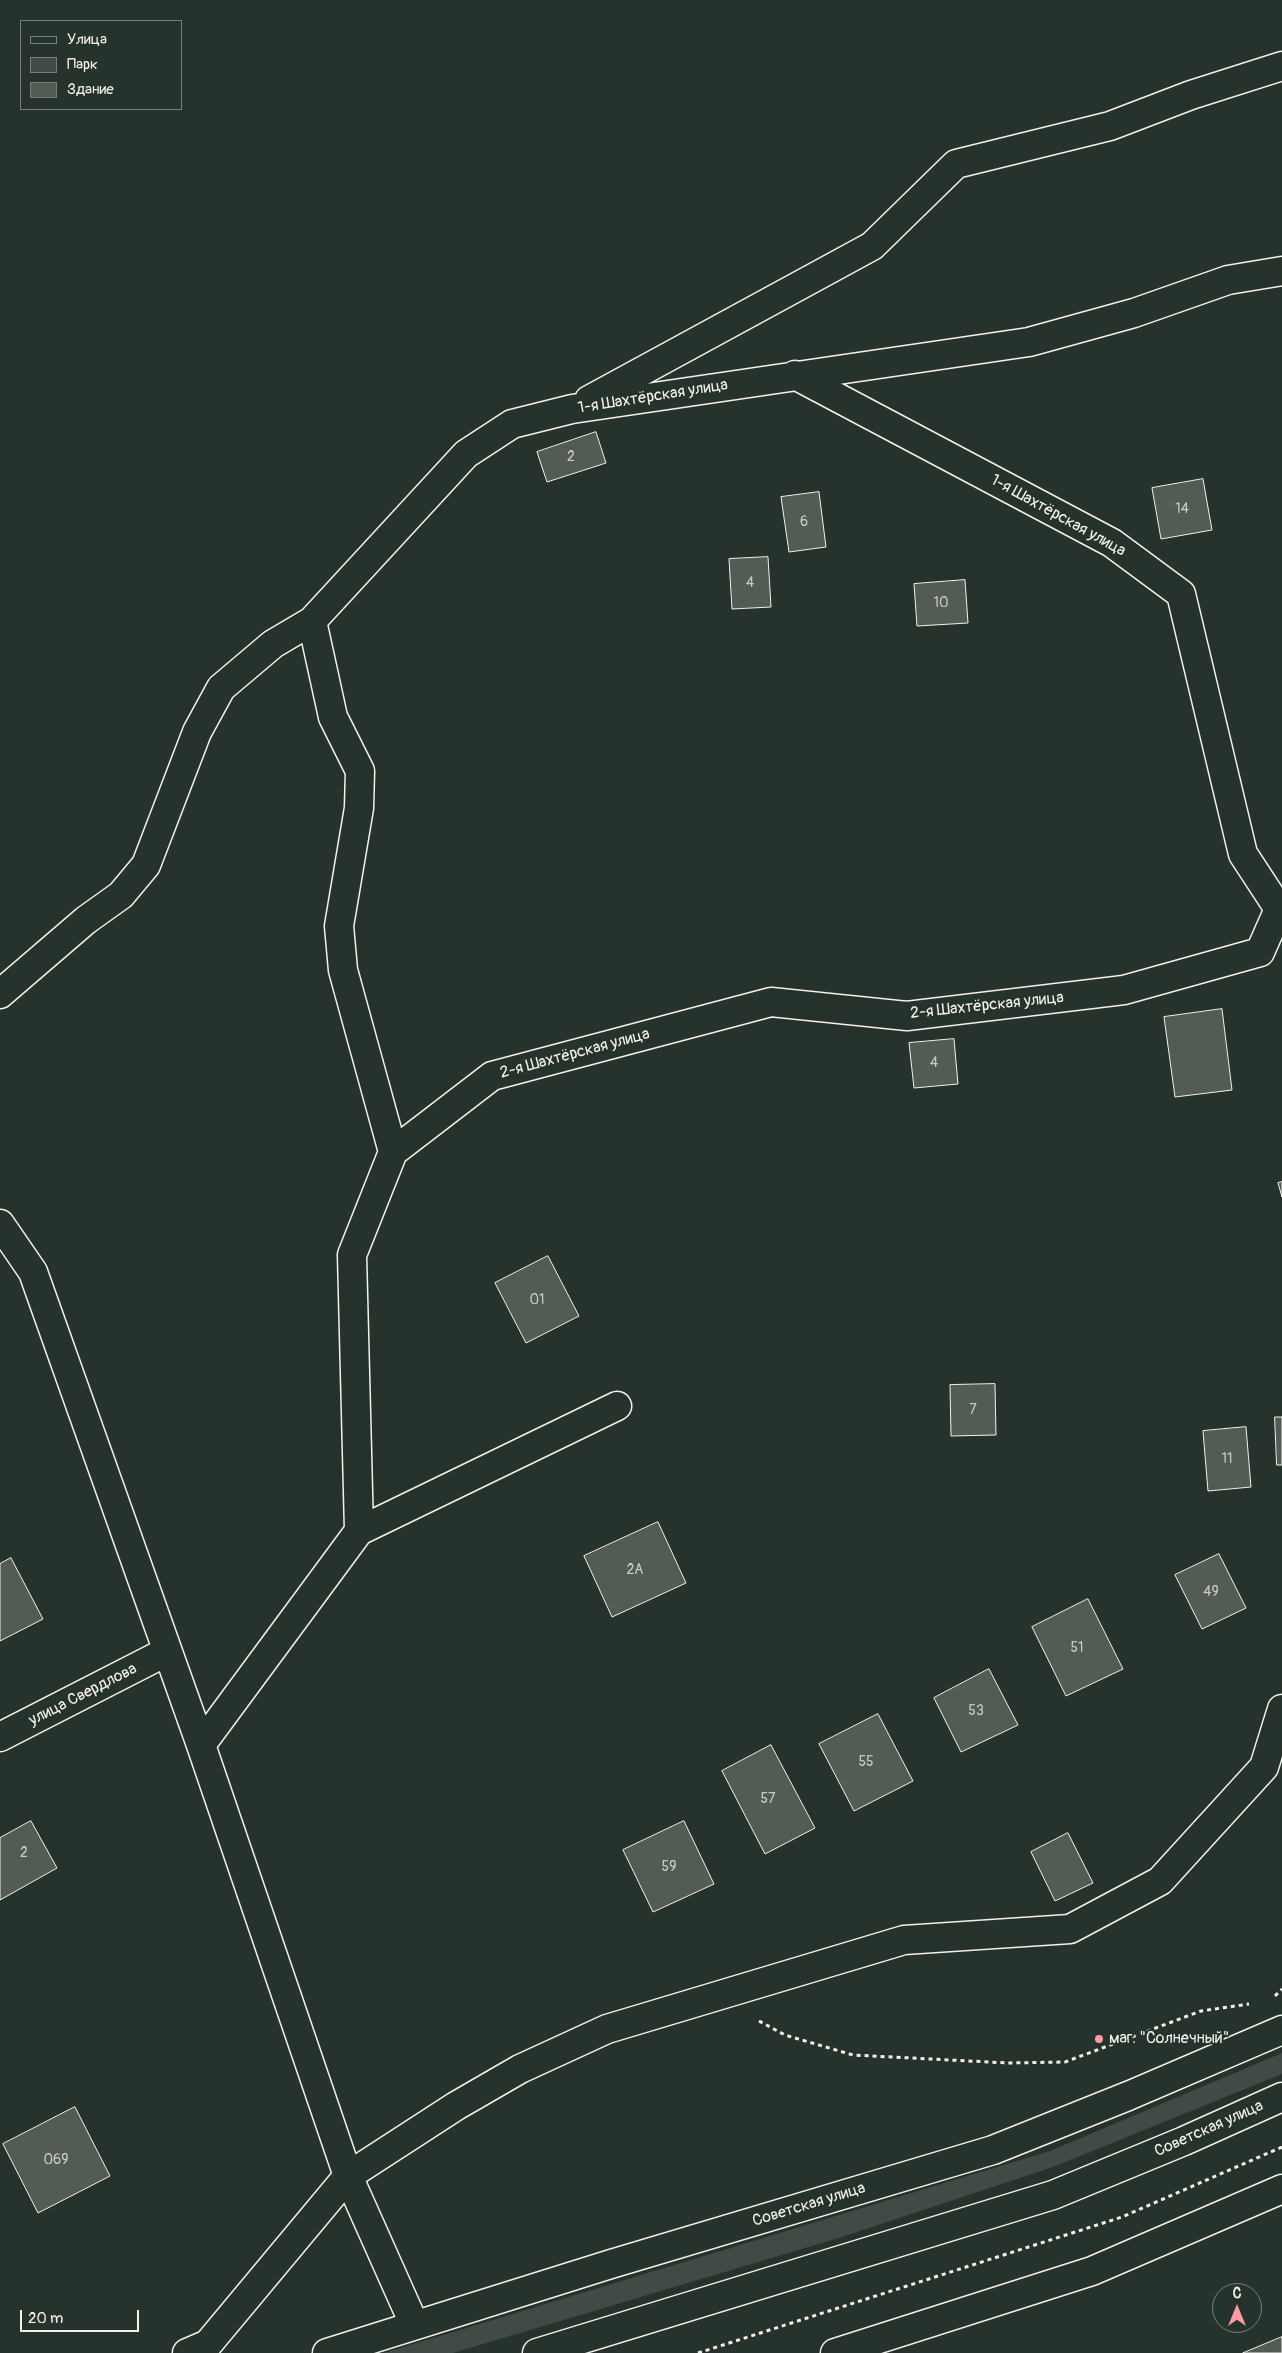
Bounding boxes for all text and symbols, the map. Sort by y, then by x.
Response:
legend [20,20,182,110]
text: Улица [67,30,107,49]
text: Парк [67,55,98,74]
text: Здание [67,80,114,99]
street label: 1-я Шахтёрская улица [577,376,729,418]
house number: 2 [567,449,575,465]
street label: 1-я Шахтёрская улица [987,471,1129,561]
house number: 14 [1175,501,1189,517]
house number: 6 [800,514,808,530]
house number: 4 [746,575,754,591]
house number: 10 [933,595,949,611]
street label: 2-я Шахтёрская улица [909,988,1065,1024]
street label: 2-я Шахтёрская улица [498,1025,652,1083]
house number: 4 [930,1055,938,1071]
house number: 01 [529,1292,545,1308]
house number: 7 [969,1402,977,1418]
house number: 11 [1222,1451,1232,1467]
house number: 2А [627,1562,643,1578]
house number: 49 [1203,1584,1219,1600]
house number: 51 [1070,1640,1084,1656]
street label: улица Свердлова [26,1660,140,1730]
house number: 53 [968,1703,984,1719]
house number: 55 [858,1754,874,1770]
house number: 57 [761,1791,775,1807]
house number: 2 [20,1845,28,1861]
house number: 59 [662,1859,676,1875]
place label: маг. "Солнечный" [1109,2029,1229,2049]
marker: маг. "Солнечный" [1093,2033,1105,2045]
street label: Советская улица [1152,2096,1266,2162]
house number: 069 [44,2152,68,2168]
street label: Советская улица [750,2179,868,2231]
north arrow [1212,2283,1262,2333]
text: С [1233,2285,1241,2302]
scale bar [22,2300,141,2332]
text: 20 m [28,2309,63,2328]

